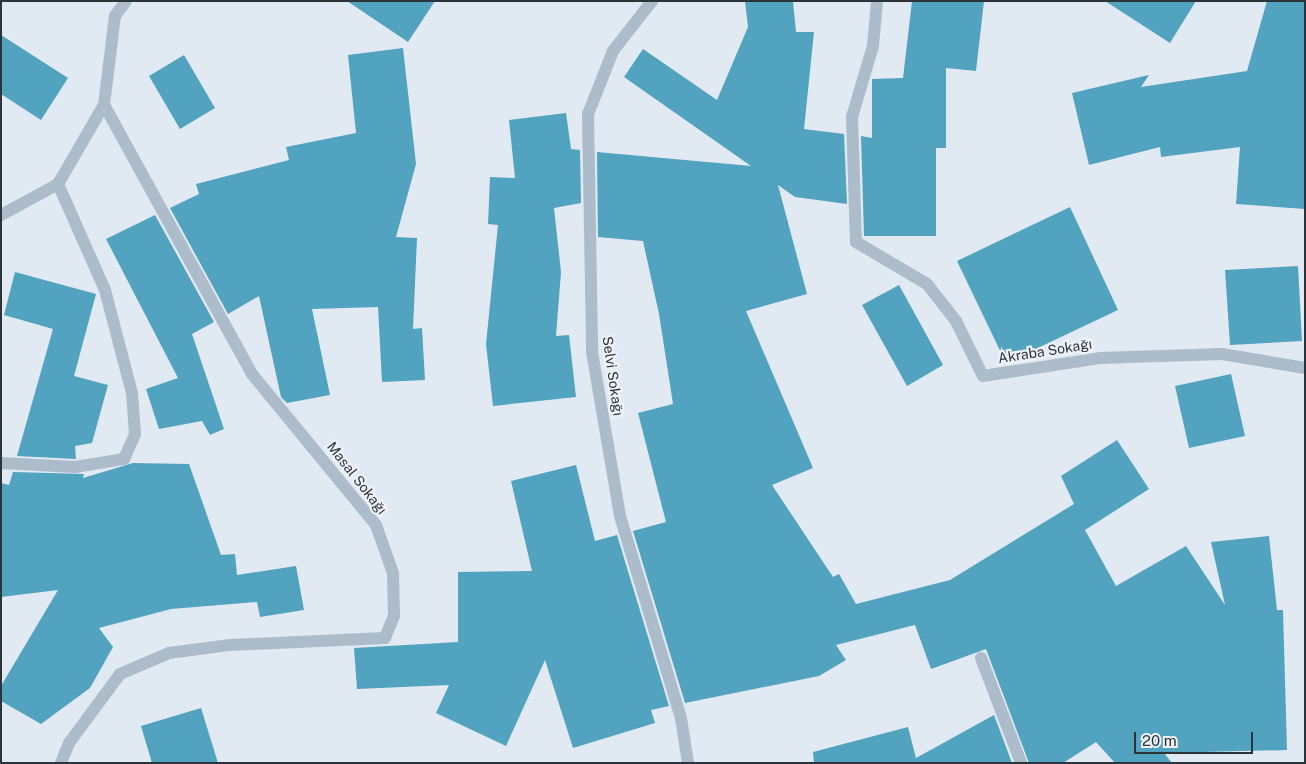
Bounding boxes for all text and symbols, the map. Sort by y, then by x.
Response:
street label: Selvi Sokağı [599,335,627,417]
street label: Akraba Sokağı [997,335,1093,367]
street label: Masal Sokağı [323,438,391,518]
scale bar [1136,722,1255,754]
text: 20 m [1142,732,1177,749]

